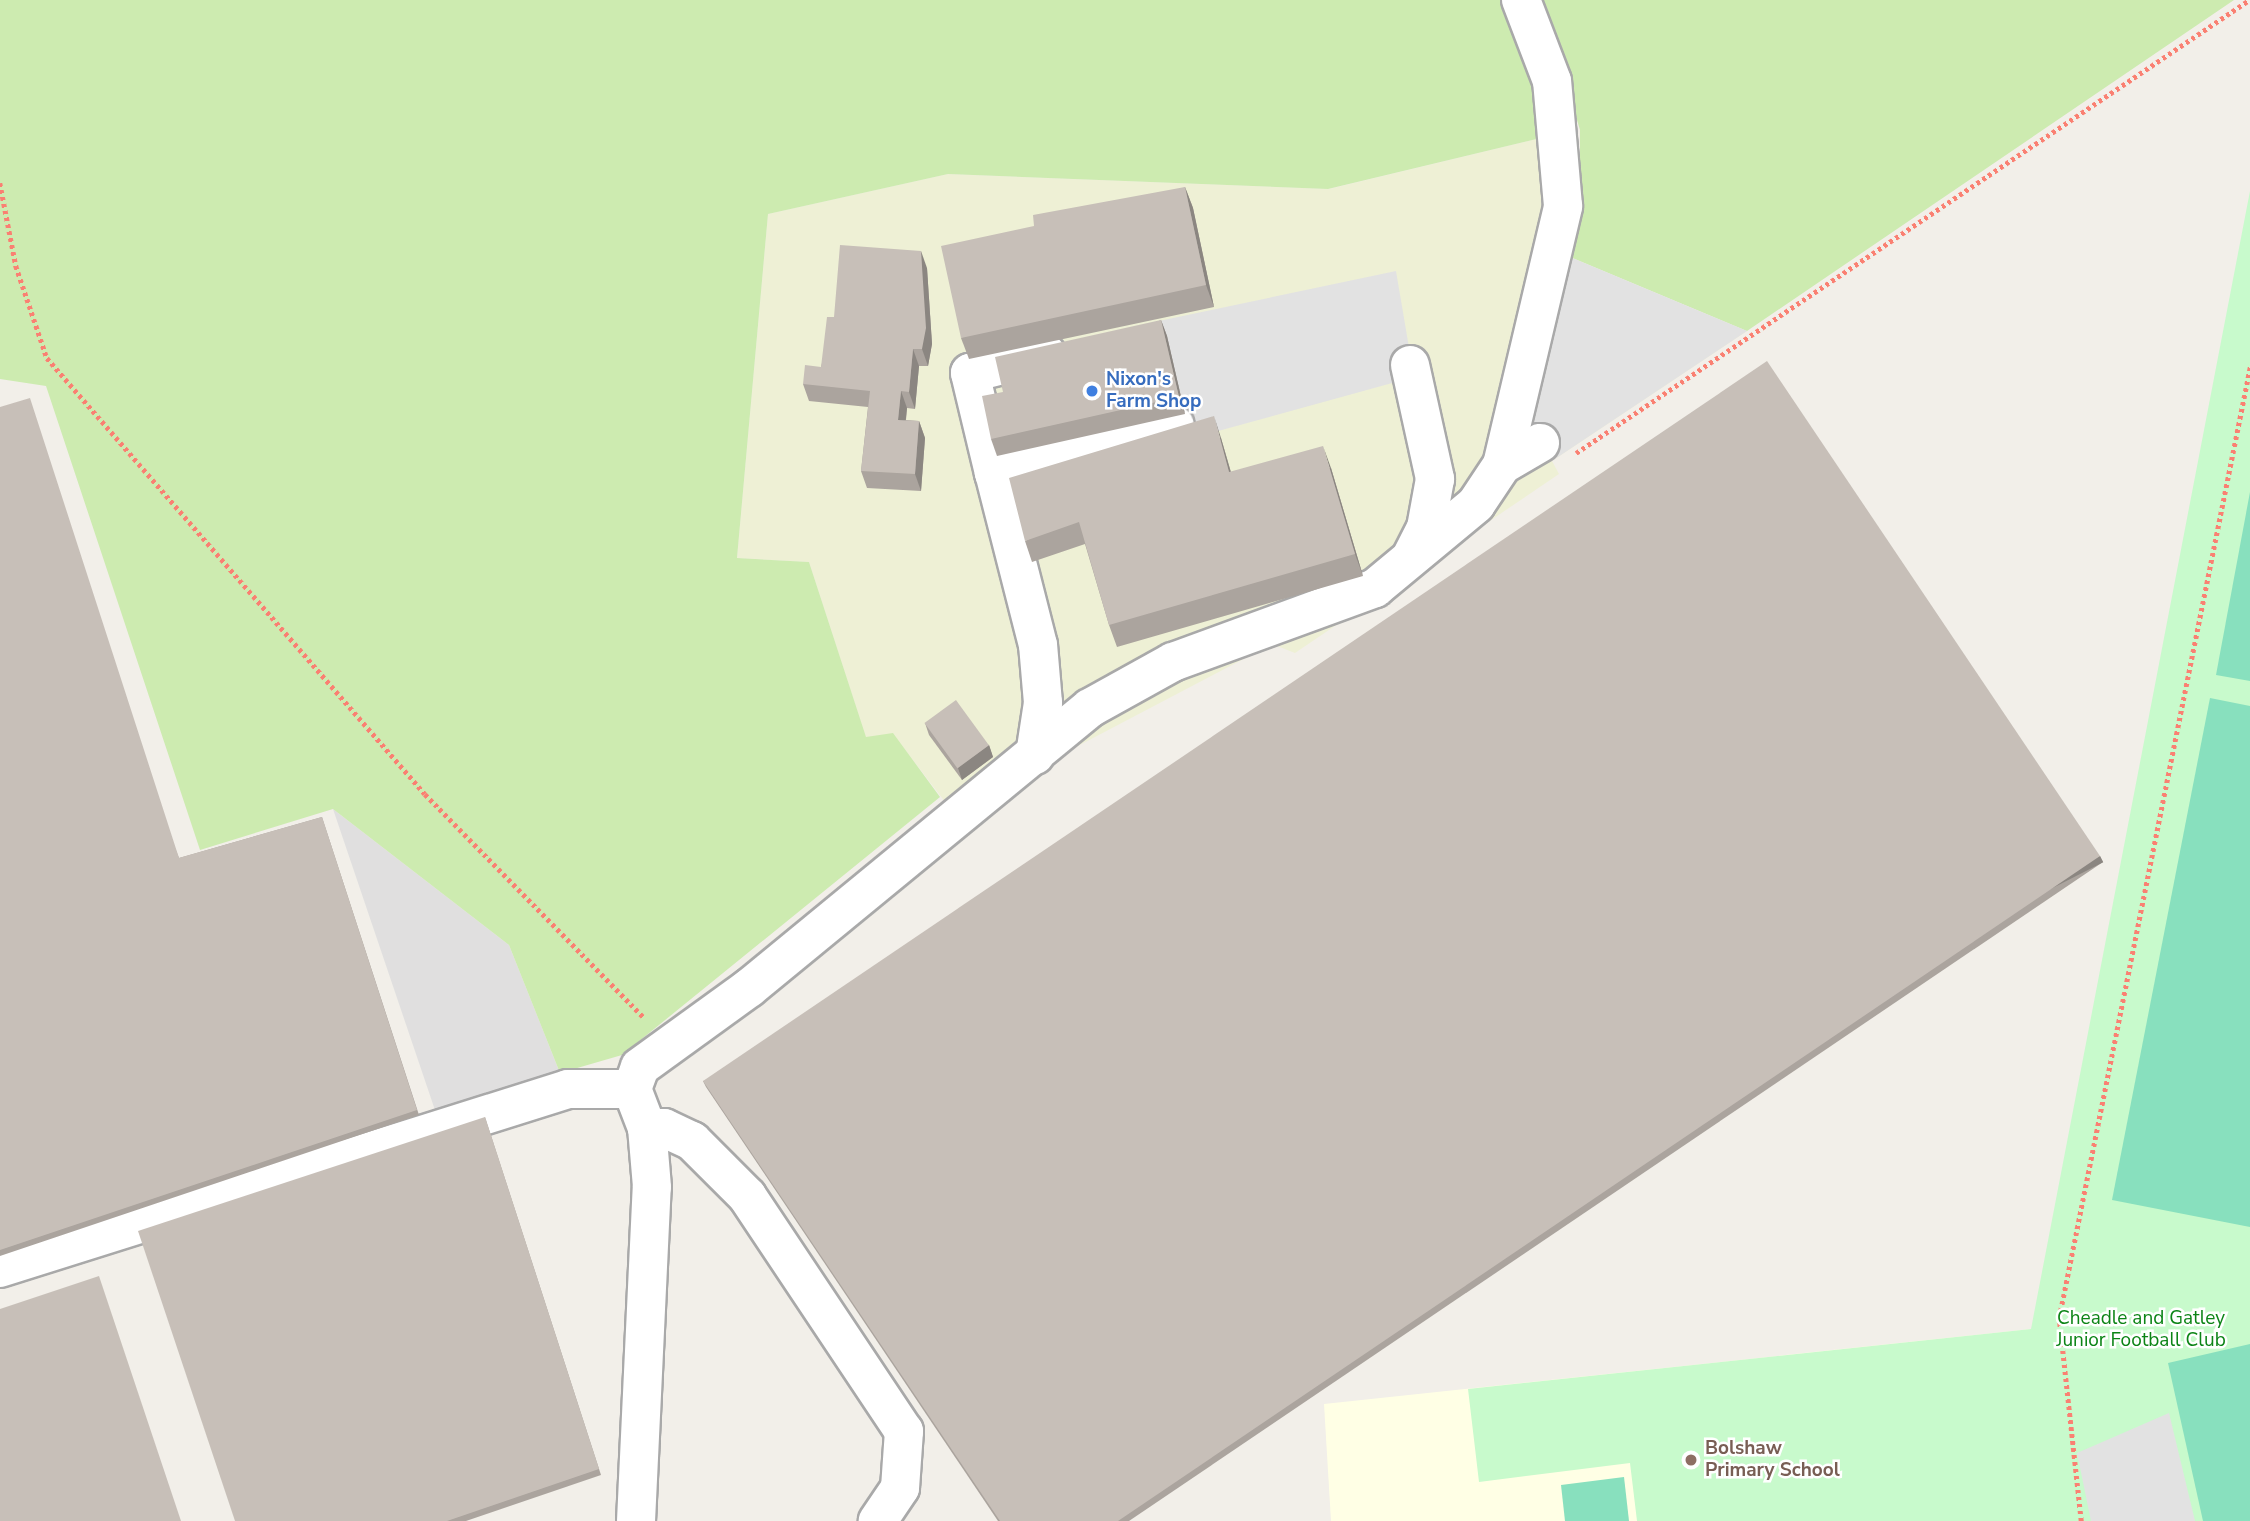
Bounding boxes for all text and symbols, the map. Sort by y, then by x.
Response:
place label: Nixon's Farm Shop [1106,369,1201,413]
marker: Nixon's Farm Shop [1084,383,1100,399]
park label: Cheadle and Gatley Junior Football Club [2056,1308,2226,1352]
place label: Bolshaw Primary School [1705,1438,1840,1482]
marker: Bolshaw Primary School [1683,1452,1699,1468]

